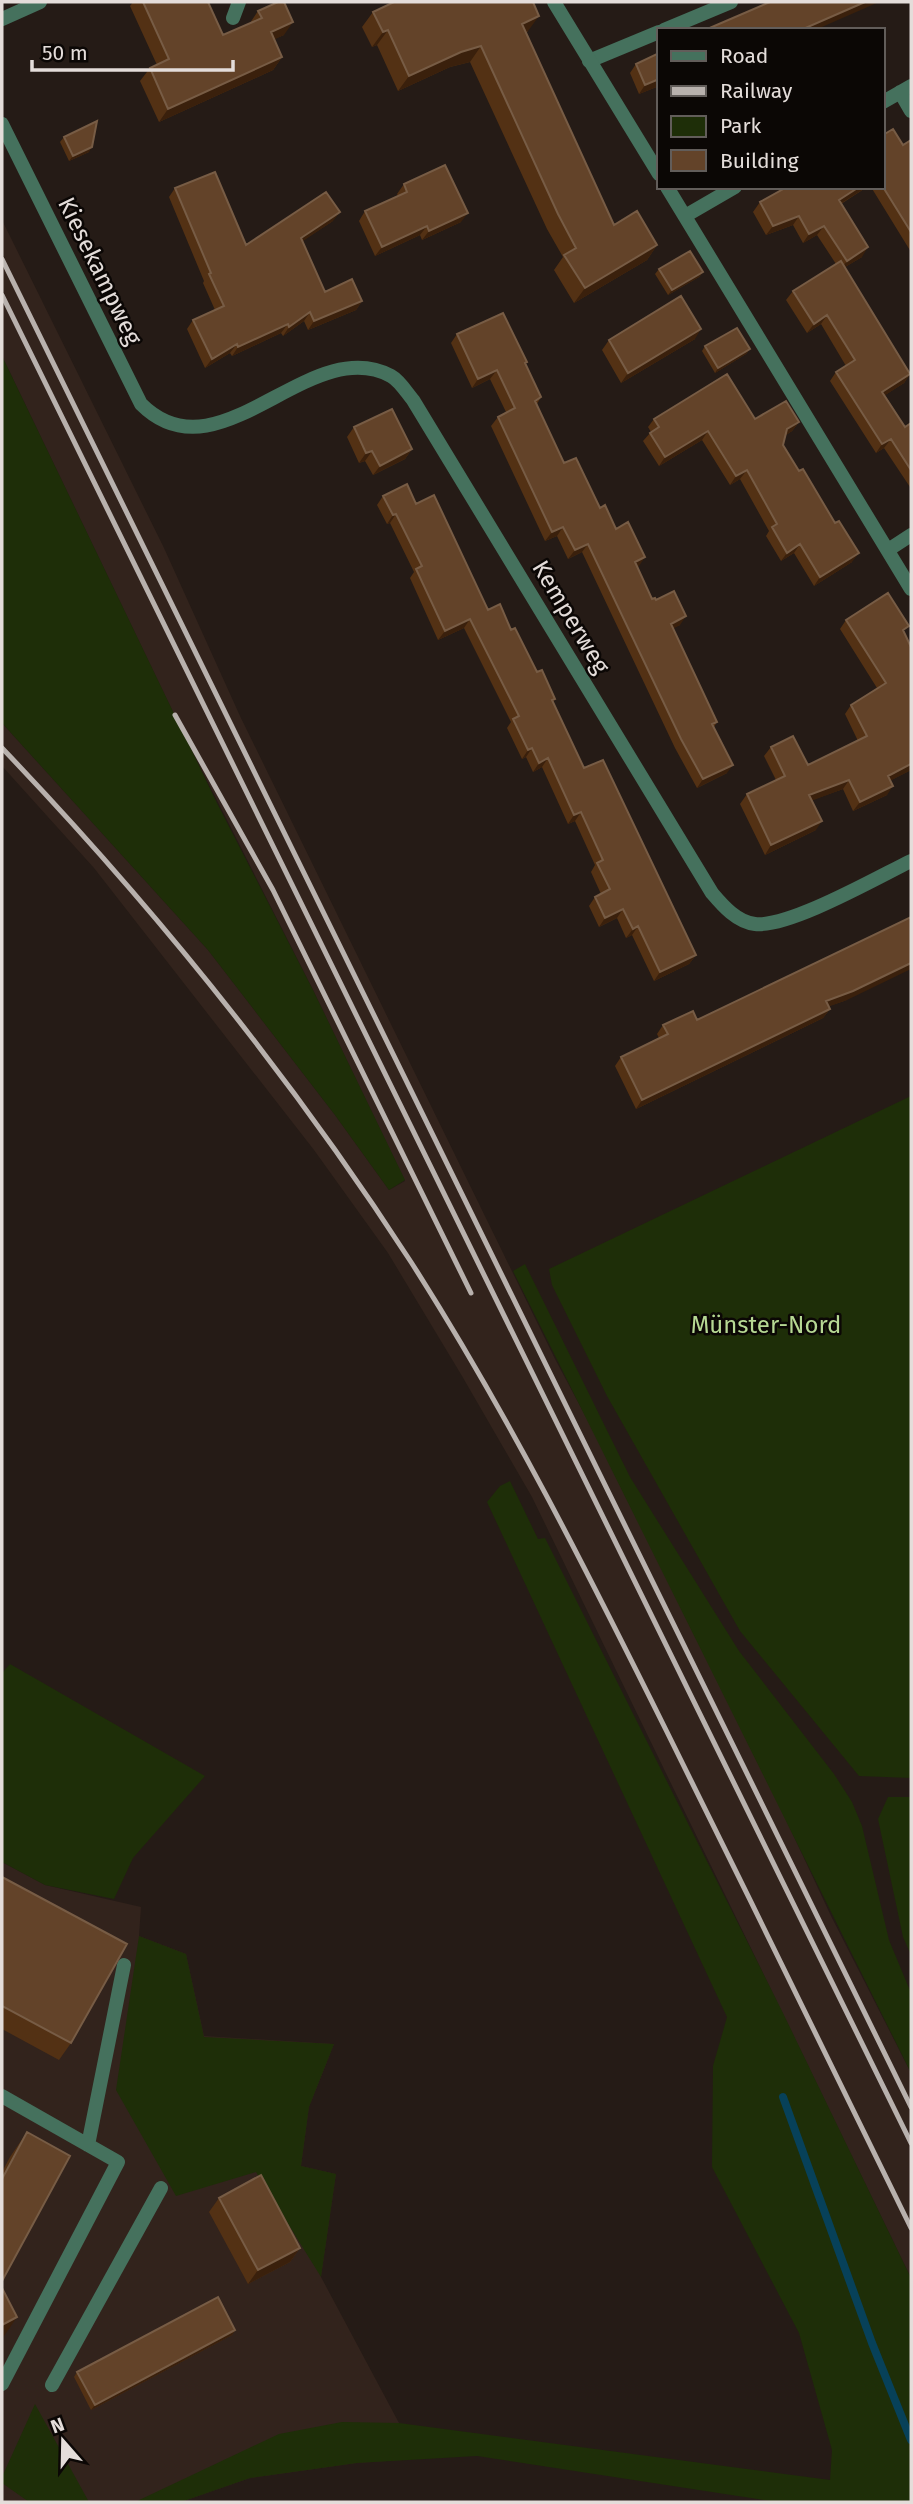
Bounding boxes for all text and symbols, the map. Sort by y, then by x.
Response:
scale bar [32,28,233,72]
legend [657,28,885,189]
text: 50 m [42,40,88,66]
text: Road [720,43,768,69]
text: Railway [720,78,793,104]
text: Park [720,113,762,139]
text: Building [720,148,799,174]
street label: Kiesekampweg [52,193,148,350]
street label: Kemperweg [526,555,616,679]
park label: Münster-Nord [691,1311,841,1339]
north arrow [28,2406,98,2476]
text: N [47,2413,67,2438]

